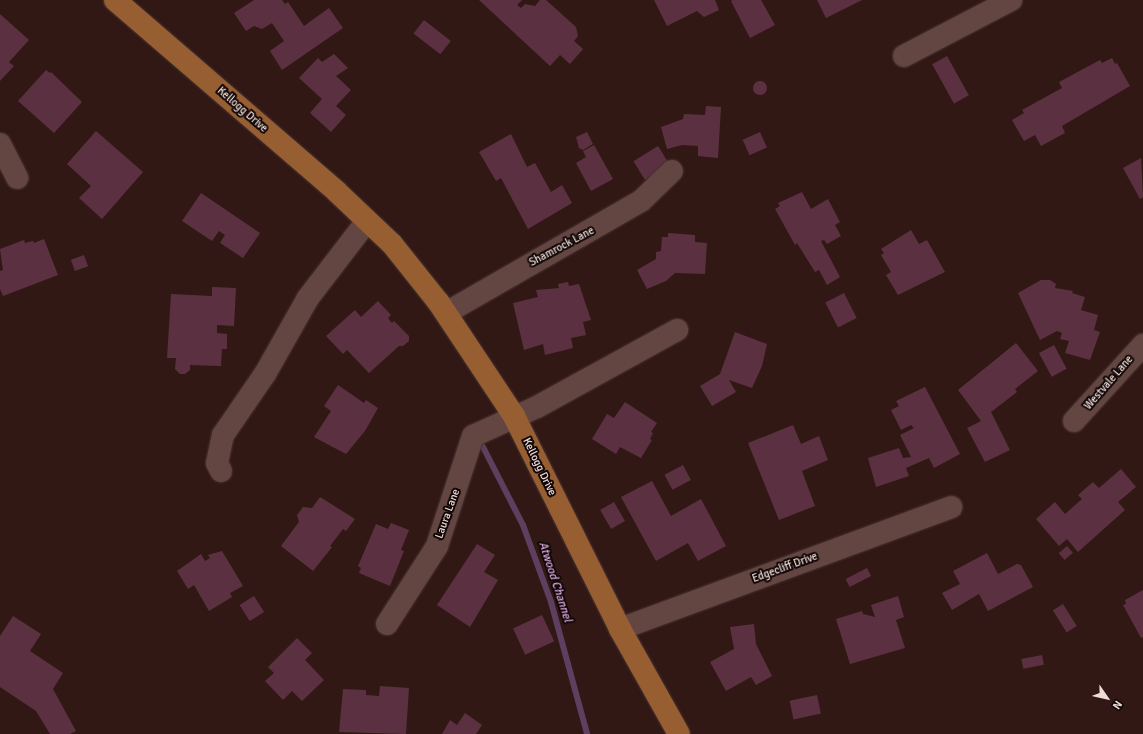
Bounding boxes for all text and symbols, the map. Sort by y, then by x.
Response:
street label: Kellogg Drive [214,85,270,135]
street label: Shamrock Lane [527,224,597,270]
street label: Westvale Lane [1082,353,1136,413]
street label: Kellogg Drive [519,436,559,498]
street label: Laura Lane [433,487,463,541]
water label: Atwood Channel [535,540,575,624]
street label: Edgecliff Drive [751,550,819,586]
north arrow [1087,678,1127,718]
text: N [1110,698,1125,712]

